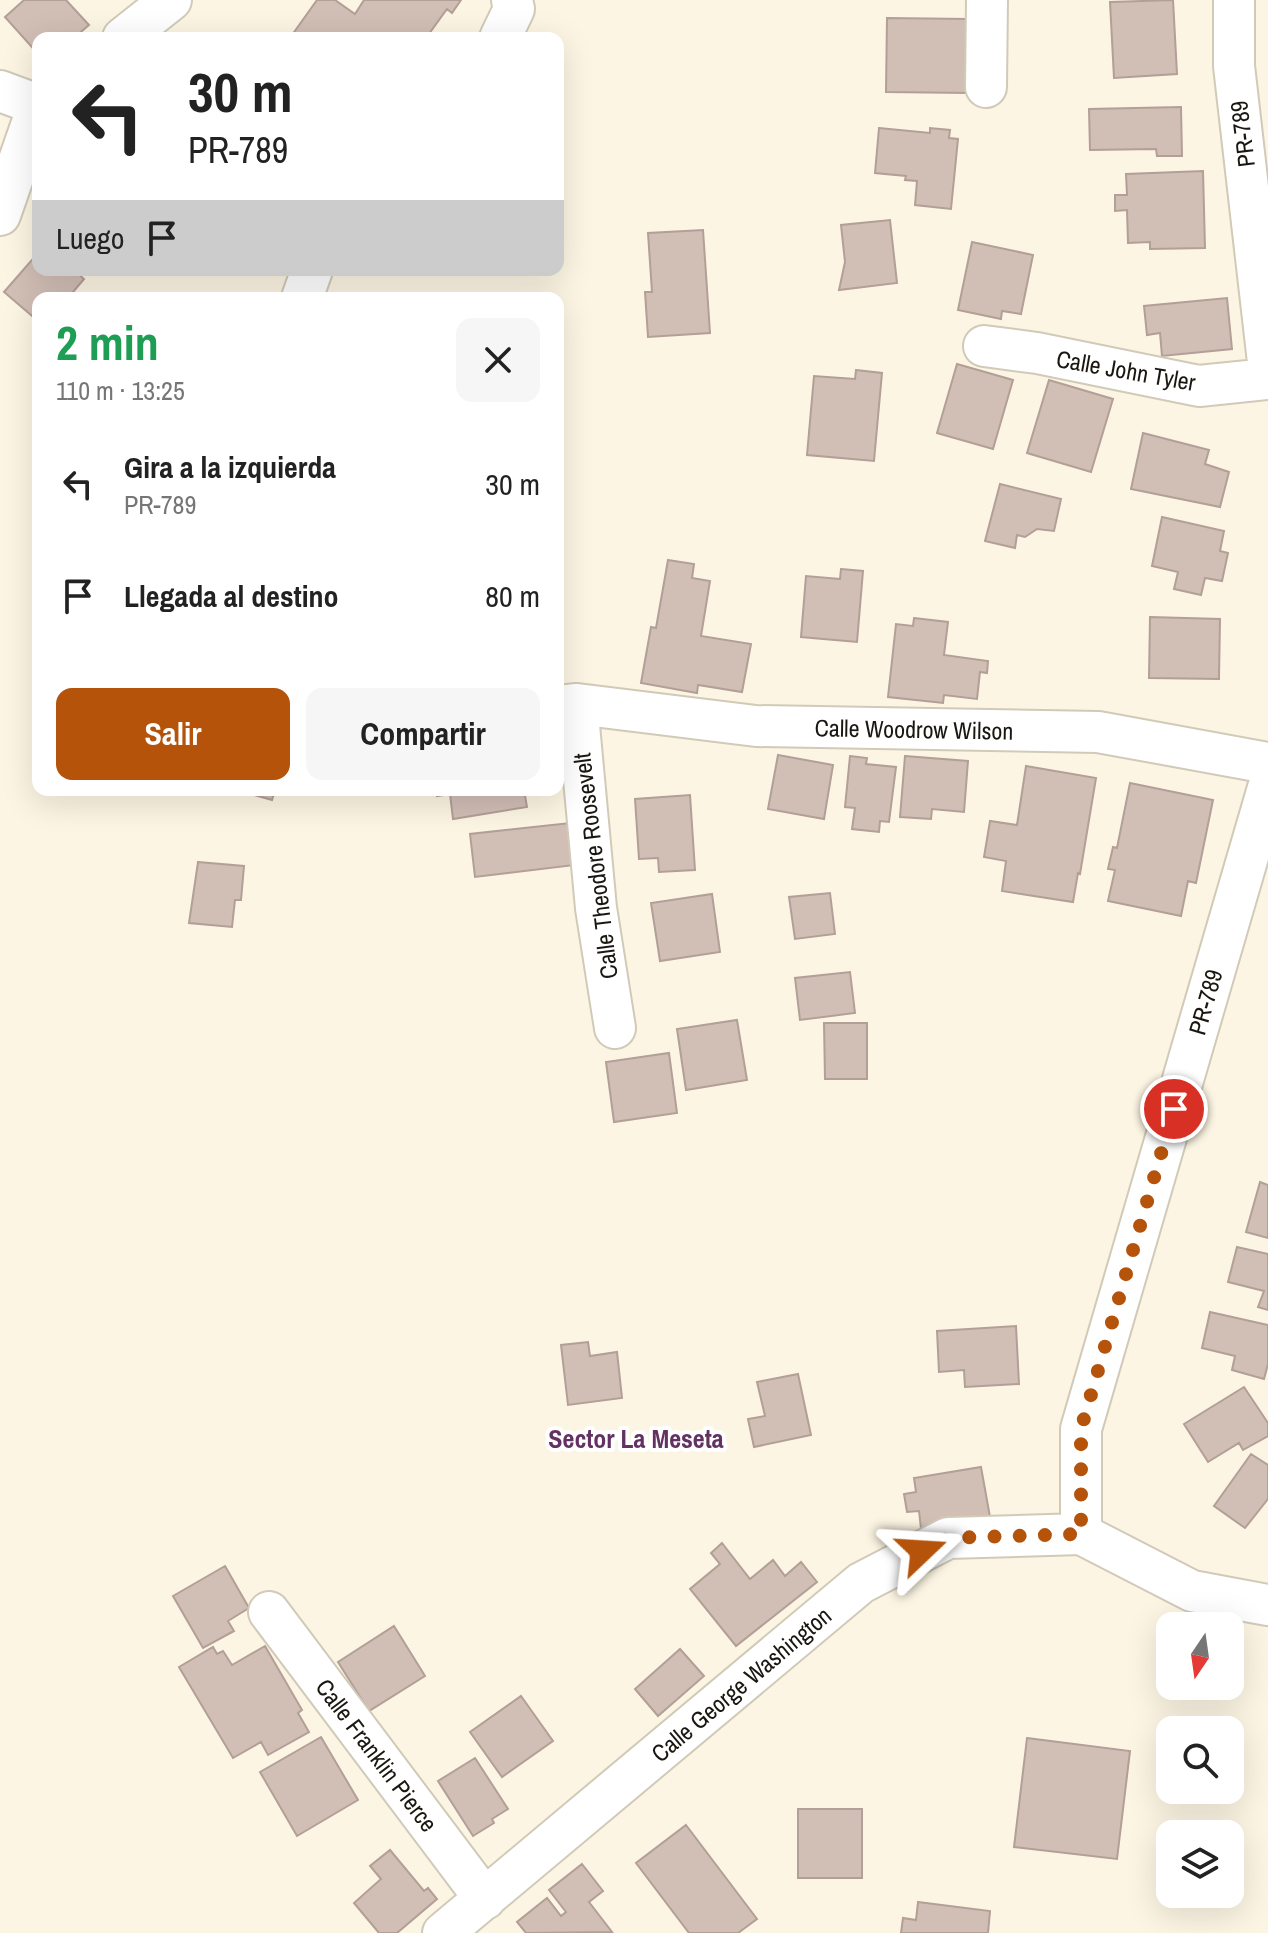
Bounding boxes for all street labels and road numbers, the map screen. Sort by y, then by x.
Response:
street label: PR-789 [1222,99,1262,169]
street label: Calle John Tyler [1054,342,1199,398]
street label: Calle Woodrow Wilson [814,711,1014,747]
street label: Calle Theodore Roosevelt [565,751,625,981]
street label: PR-789 [1180,966,1230,1038]
street label: Calle George Washington [644,1599,838,1769]
street label: Calle Franklin Pierce [309,1672,445,1838]

